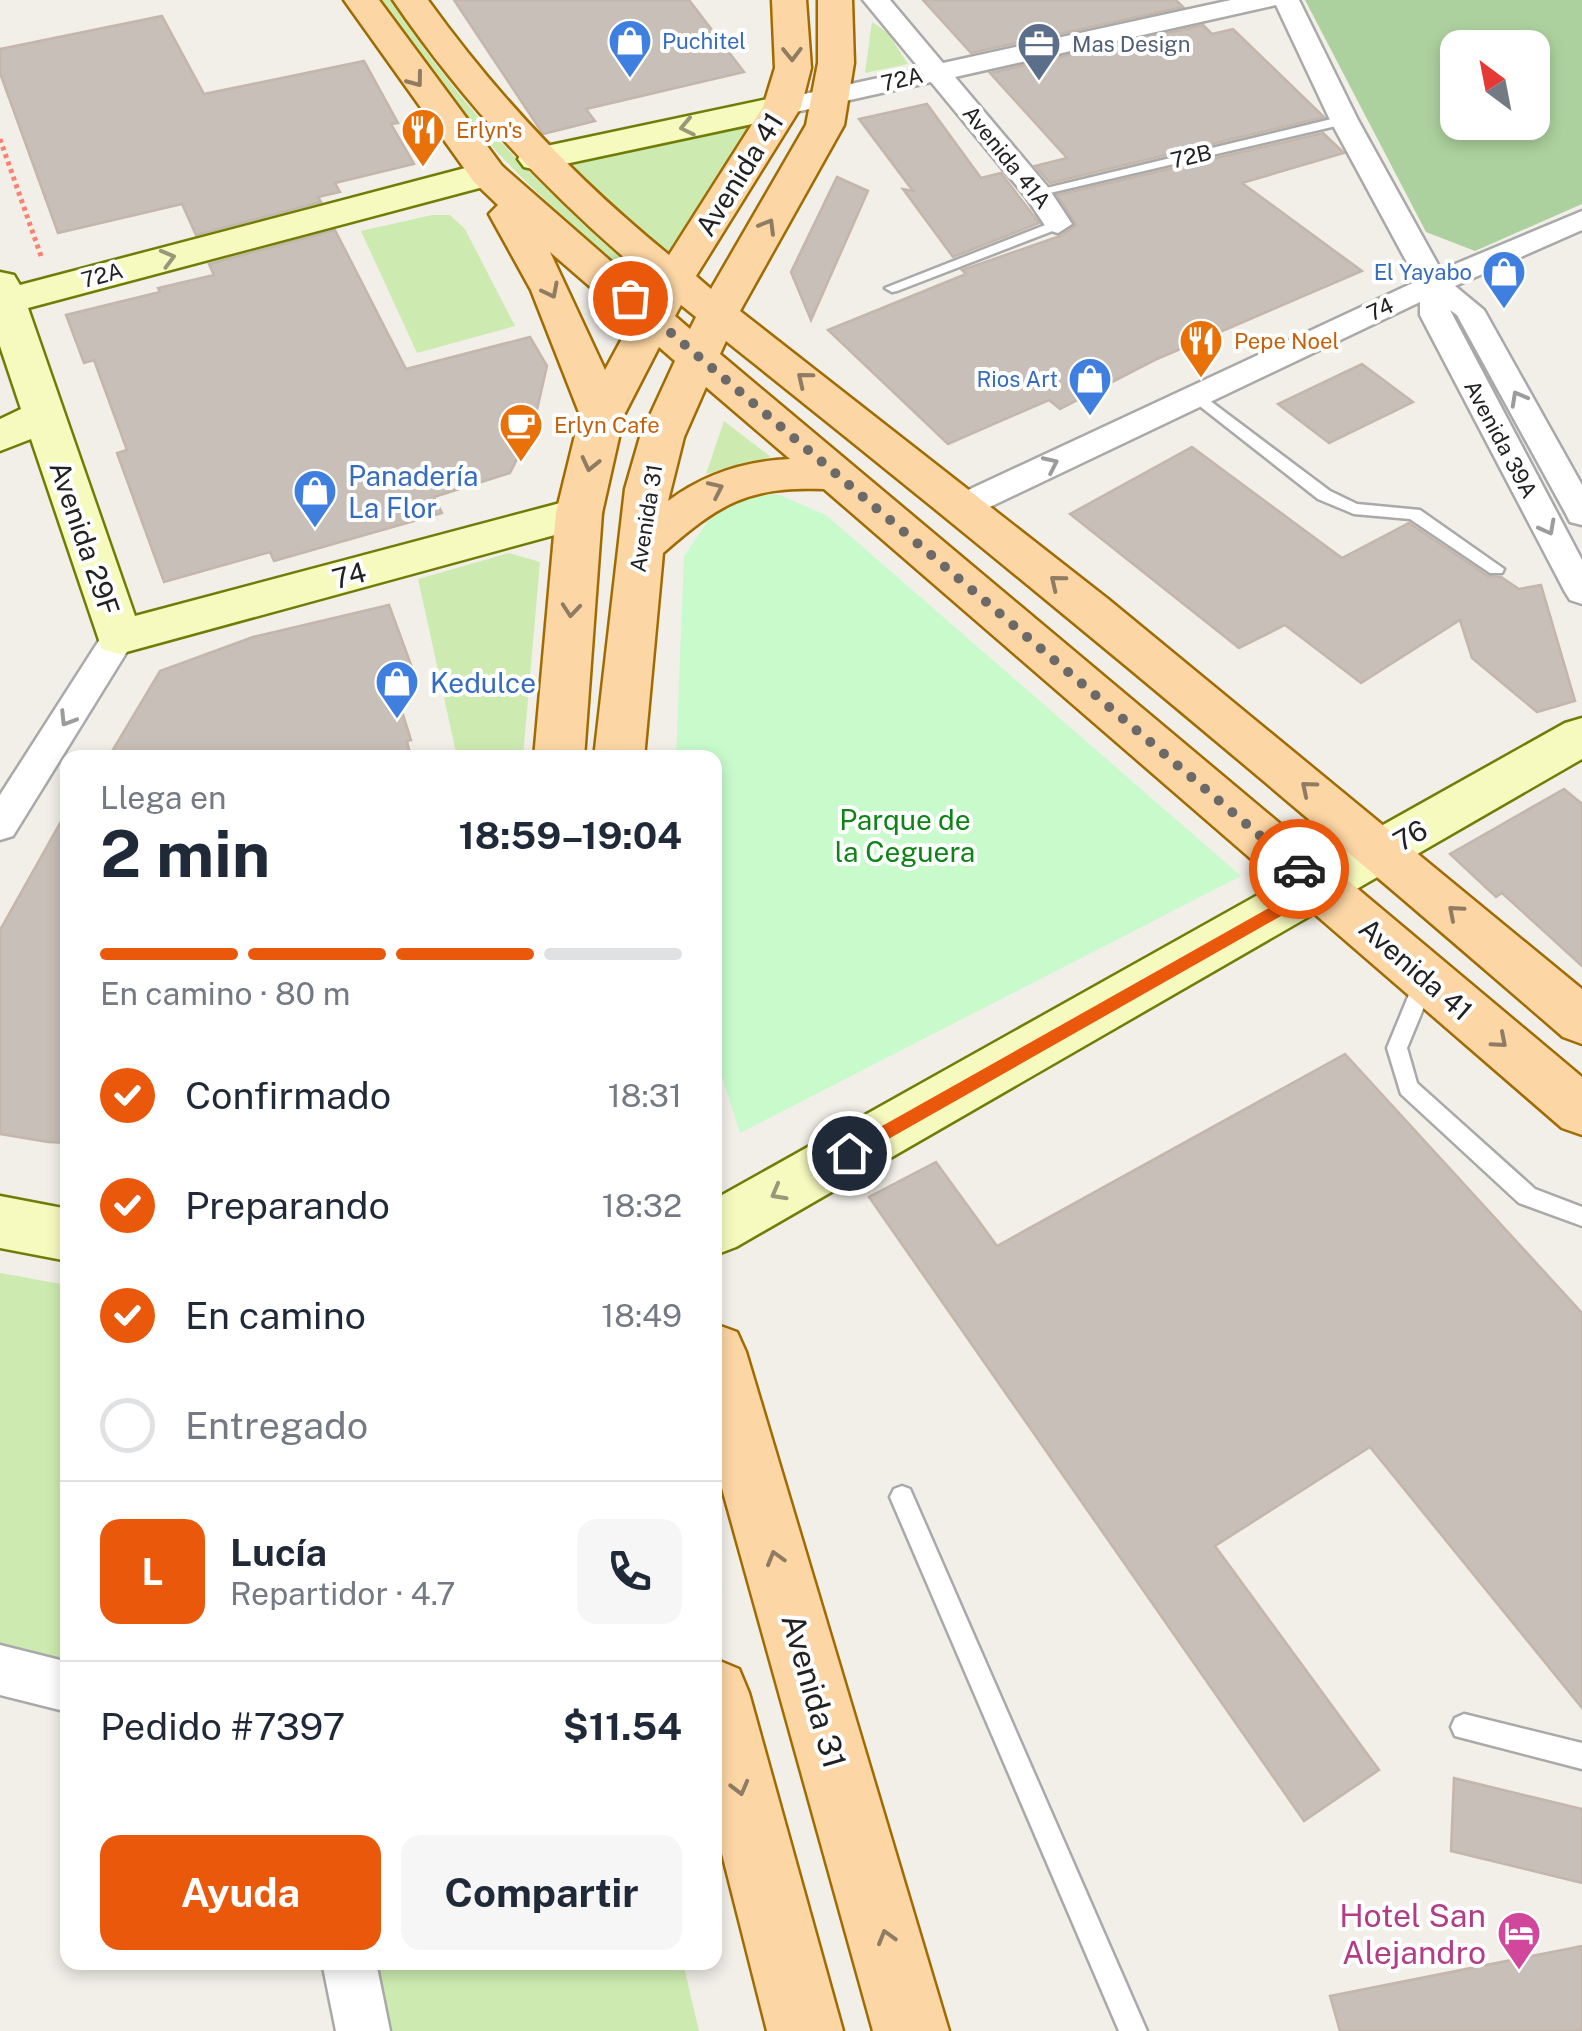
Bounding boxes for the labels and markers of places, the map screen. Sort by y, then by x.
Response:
shop icon: Puchitel [607,18,653,79]
office icon: Mas Design [1016,21,1062,82]
place label: Puchitel [662,28,746,54]
place label: Mas Design [1072,31,1190,57]
restaurant icon: Erlyn's [400,107,446,168]
place label: Erlyn's [456,117,522,143]
shop icon: El Yayabo [1481,249,1527,310]
pin [588,256,673,341]
place label: El Yayabo [1374,259,1472,285]
restaurant icon: Pepe Noel [1178,318,1224,379]
place label: Pepe Noel [1234,328,1339,354]
shop icon: Rios Art [1067,356,1113,417]
place label: Rios Art [977,366,1058,392]
cafe icon: Erlyn Cafe [498,402,544,463]
place label: Erlyn Cafe [554,412,660,438]
place label: Panadería La Flor [348,459,478,524]
shop icon: Panadería La Flor [292,468,338,529]
shop icon: Kedulce [374,659,420,720]
place label: Kedulce [430,666,536,699]
pin [807,1111,892,1196]
place label: Hotel San Alejandro [1339,1897,1486,1971]
hotel icon: Hotel San Alejandro [1496,1910,1542,1971]

